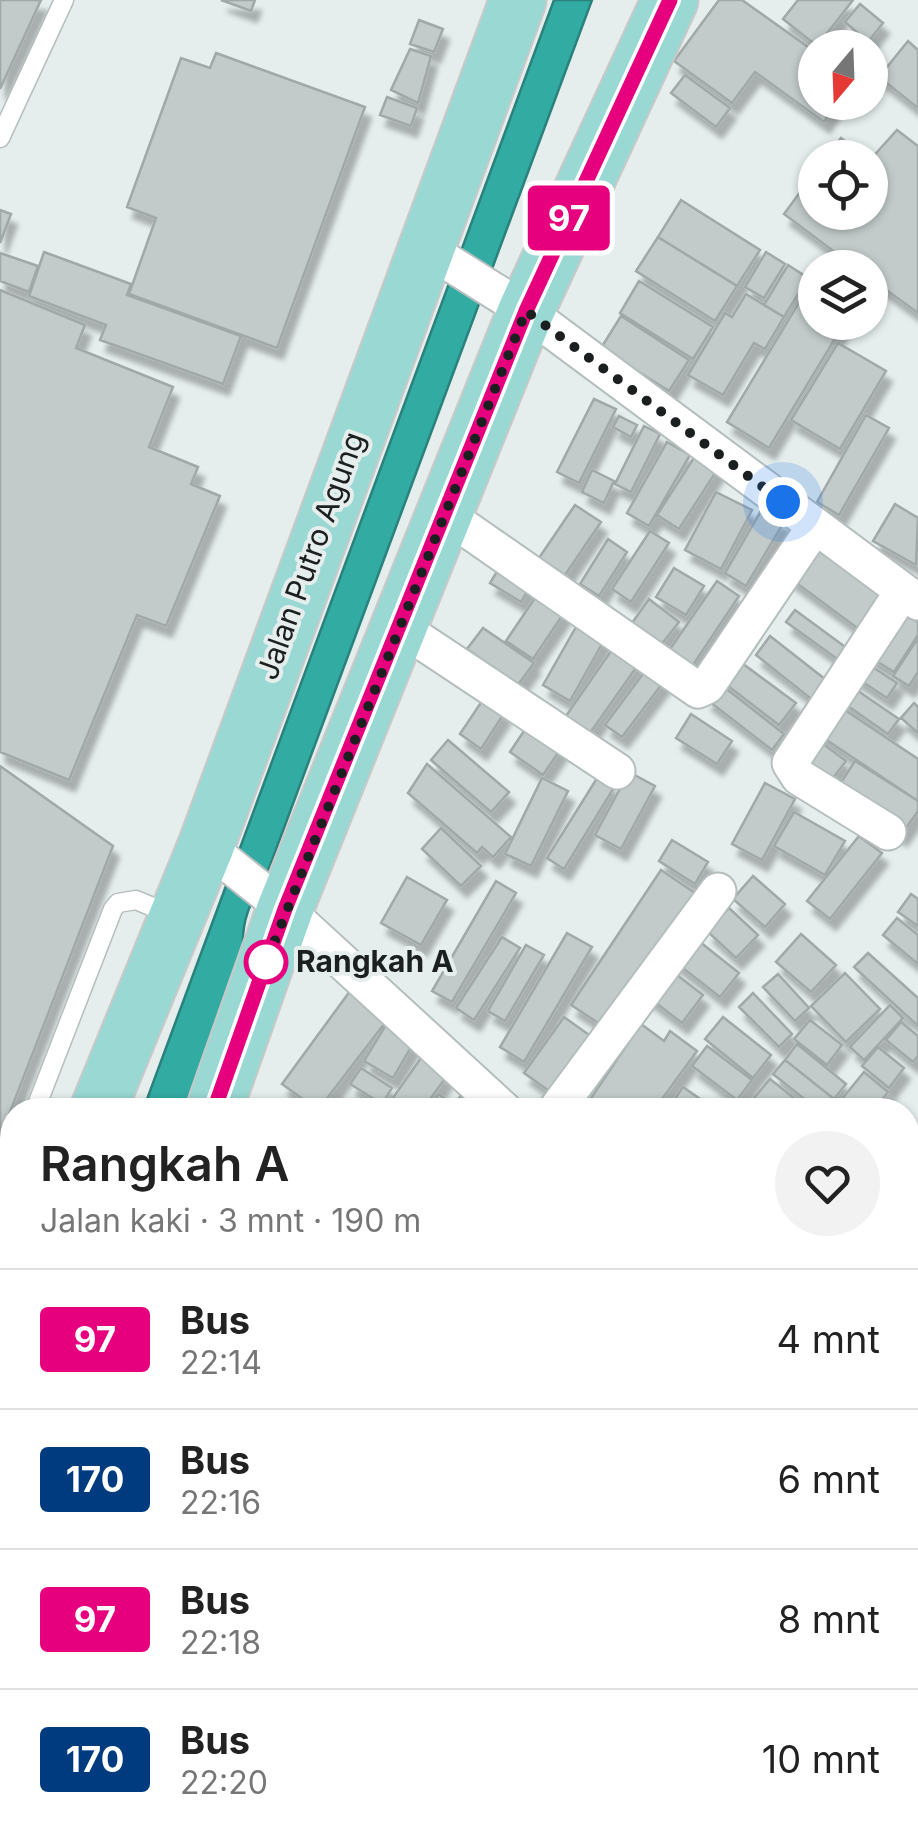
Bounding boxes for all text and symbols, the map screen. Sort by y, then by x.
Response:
north arrow [798,30,888,120]
map controls [798,30,888,340]
button: locate [798,140,888,230]
line badge: 97 [524,186,614,250]
text: 97 [548,197,590,239]
button: layers [798,250,888,340]
street label: Jalan Putro Agung [248,427,372,685]
your location [758,477,808,527]
marker: Rangkah A [245,941,287,983]
place label: Rangkah A [296,943,454,979]
button: heart [775,1131,880,1236]
text: Rangkah A [40,1134,289,1193]
text: Jalan kaki · 3 mnt · 190 m [40,1201,421,1240]
text: Bus [180,1297,250,1343]
text: 4 mnt [777,1316,880,1362]
text: 97 [74,1318,116,1360]
text: 22:14 [180,1343,262,1382]
text: Bus [180,1437,250,1483]
text: 6 mnt [778,1456,880,1502]
text: 170 [66,1458,124,1500]
text: 22:16 [180,1483,261,1522]
text: Bus [180,1577,250,1623]
text: 8 mnt [778,1596,880,1642]
text: 97 [74,1598,116,1640]
text: 22:18 [180,1623,261,1662]
text: Bus [180,1717,250,1763]
text: 10 mnt [762,1736,880,1782]
text: 170 [66,1738,124,1780]
text: 22:20 [180,1763,268,1802]

